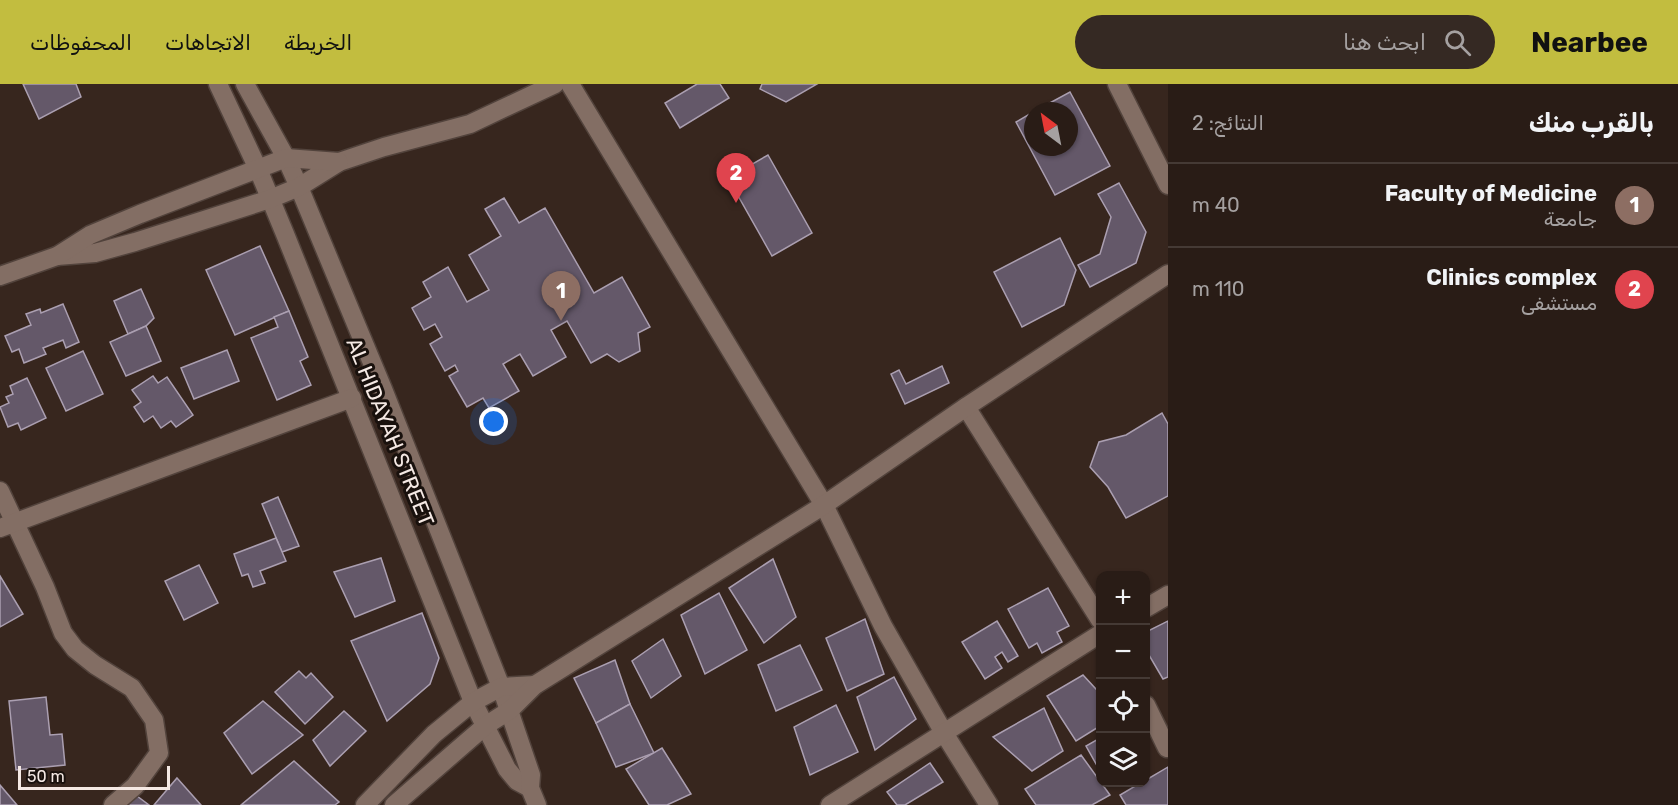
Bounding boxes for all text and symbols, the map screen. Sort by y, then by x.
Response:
search box [1075,15,1495,69]
icon: search [1441,26,1474,59]
text: Nearbee [1531,26,1648,59]
text: ابحث هنا [1343,29,1426,56]
text: المحفوظات [30,30,132,55]
text: الاتجاهات [165,30,251,55]
text: الخريطة [284,30,352,55]
north arrow [1024,102,1078,156]
text: بالقرب منك [1529,108,1654,139]
text: النتائج: 2 [1192,111,1264,135]
pin: 2 [716,154,756,203]
text: Faculty of Medicine [1385,180,1597,207]
text: 40 m [1192,193,1240,217]
text: 1 [1630,193,1639,217]
text: جامعة [1544,207,1597,231]
text: Clinics complex [1426,264,1597,291]
pin: 1 [542,272,580,321]
text: 110 m [1192,277,1245,301]
text: 2 [1628,277,1641,301]
text: مستشفى [1521,291,1597,315]
street label: AL HIDAYAH STREET [341,334,440,530]
your location [479,407,508,436]
map controls [1096,571,1150,787]
button: + [1096,571,1150,625]
button: − [1096,625,1150,679]
button: locate [1096,679,1150,733]
button: layers [1096,733,1150,787]
scale bar [18,763,170,790]
text: 50 m [27,767,65,786]

